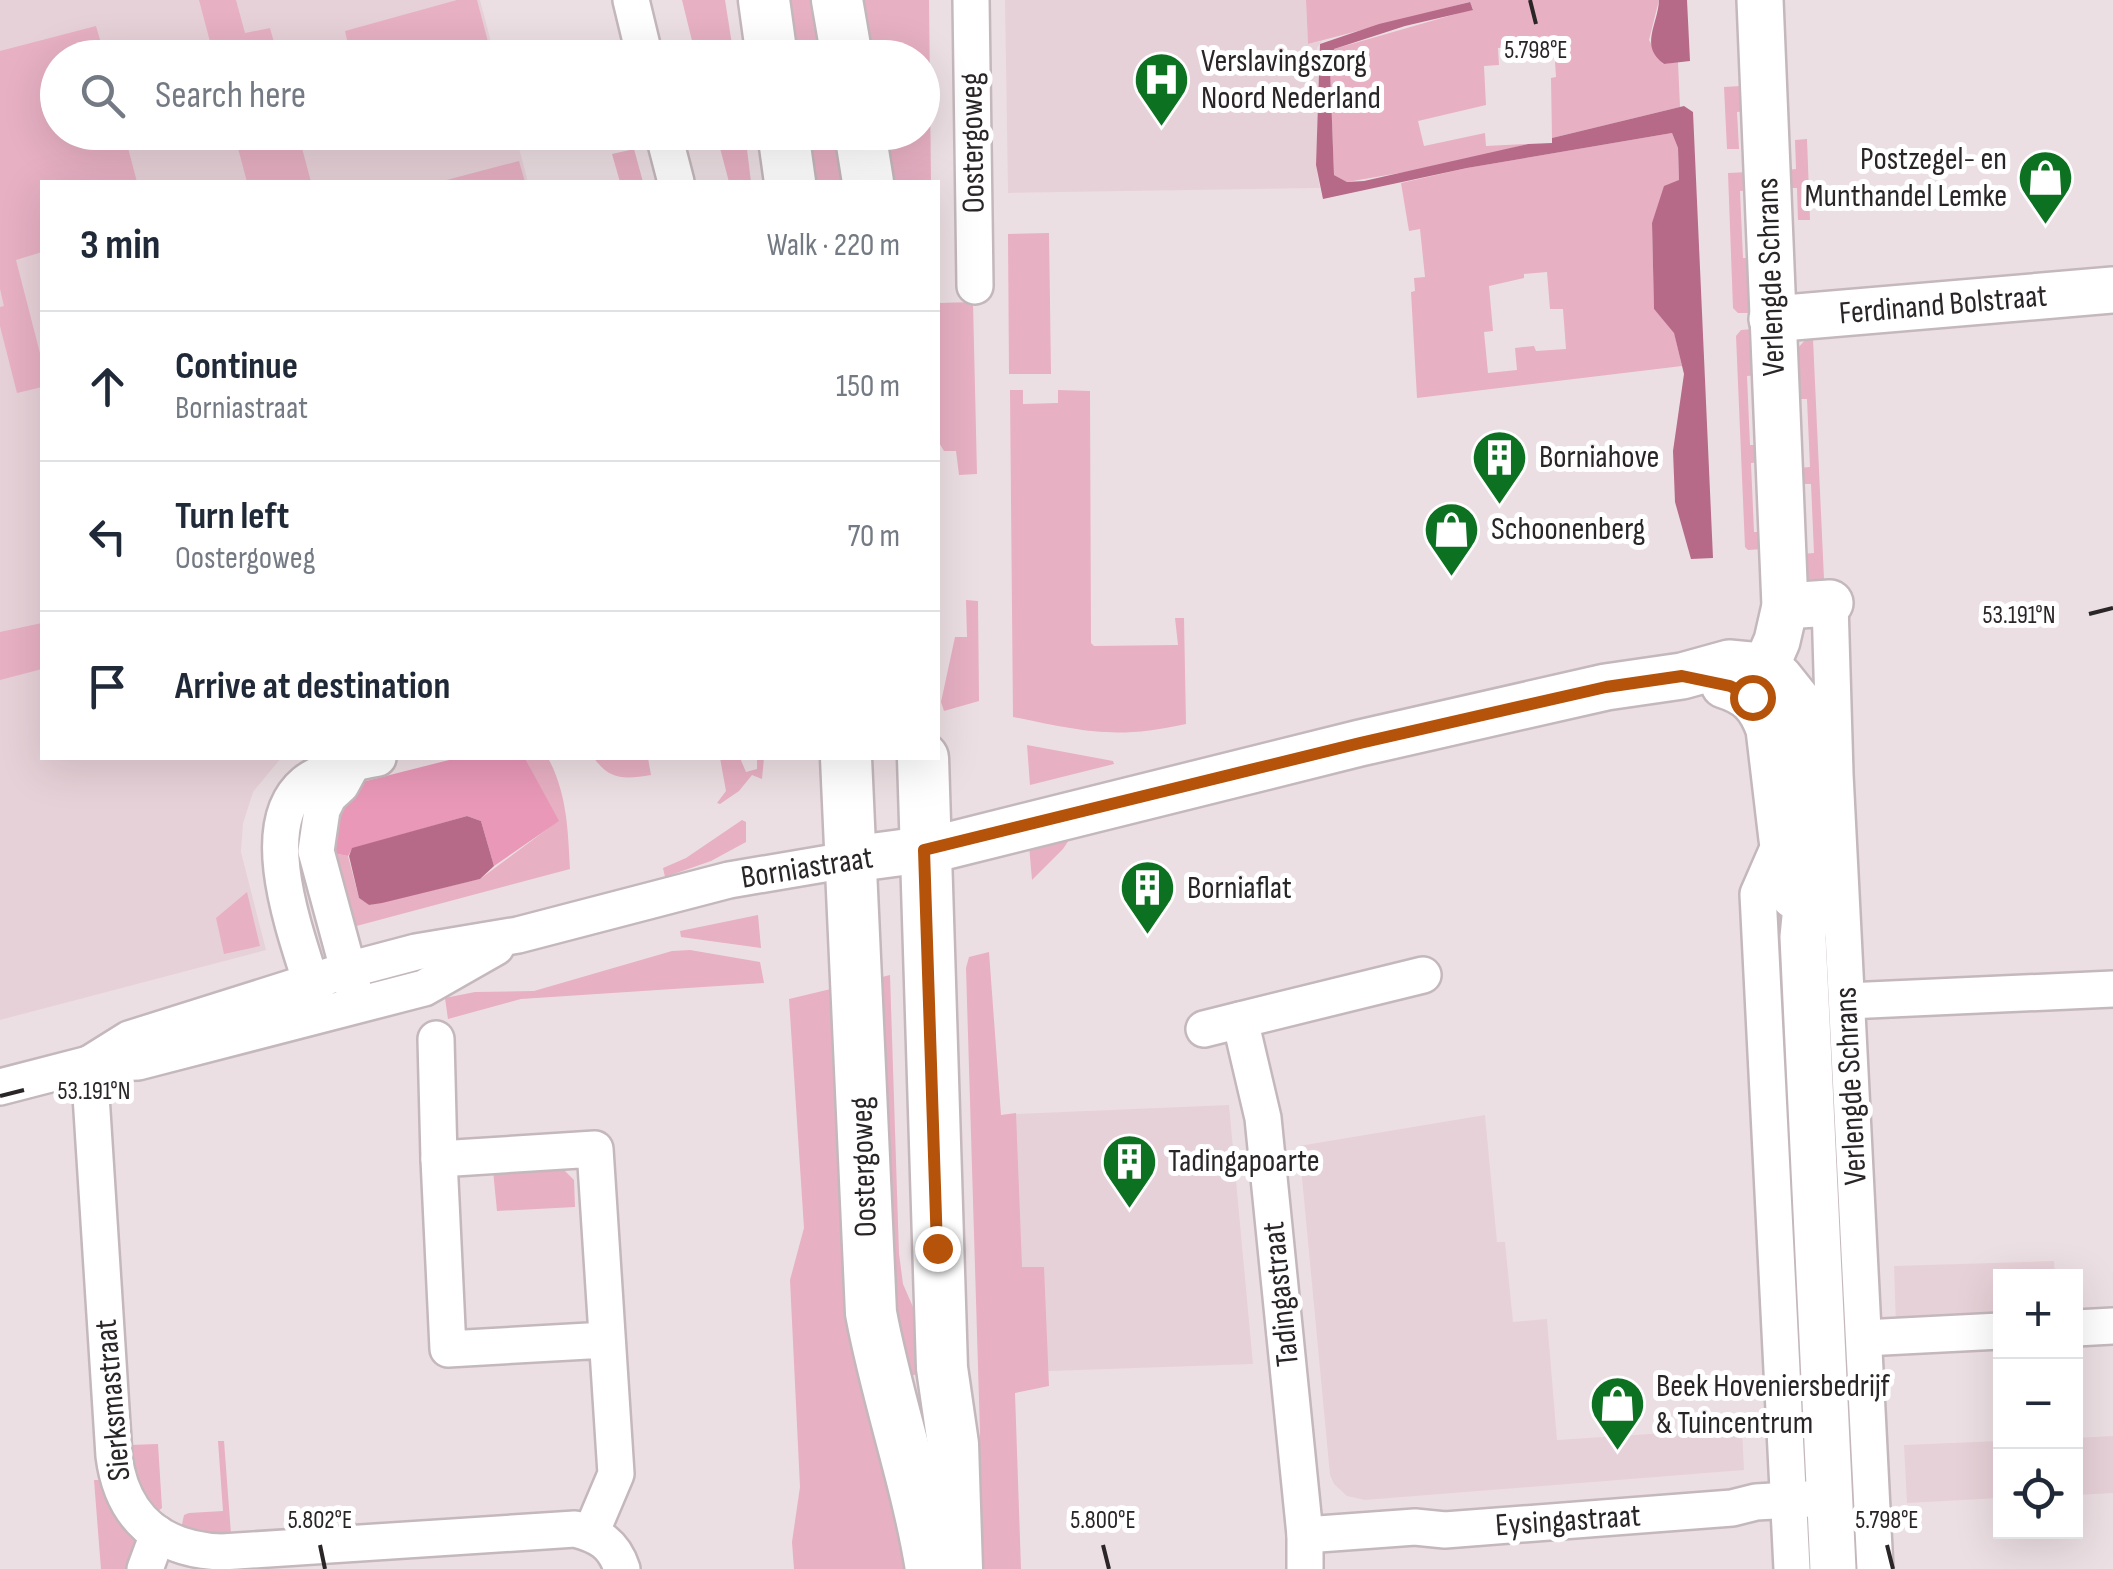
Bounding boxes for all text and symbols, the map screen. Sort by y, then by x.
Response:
text: 5.798°E [1504,35,1568,66]
search box [40,40,940,150]
place label: Verslavingszorg Noord Nederland [1201,42,1381,118]
hospital icon: Verslavingszorg Noord Nederland [1132,49,1192,128]
icon: search [75,68,130,123]
street label: Oostergoweg [952,72,994,214]
text: Search here [155,73,306,118]
place label: Postzegel- en Munthandel Lemke [1805,140,2007,216]
shop icon: Postzegel- en Munthandel Lemke [2016,147,2076,226]
street label: Verlengde Schrans [1748,177,1794,377]
text: 3 min [80,220,160,271]
text: Walk · 220 m [767,226,900,265]
street label: Ferdinand Bolstraat [1837,276,2049,334]
text: Continue [175,344,298,389]
icon: ahead [80,359,135,414]
text: 150 m [836,367,900,406]
text: Borniastraat [175,389,308,428]
building icon: Borniahove [1470,427,1530,506]
place label: Borniahove [1539,438,1659,477]
text: Turn left [175,494,289,539]
shop icon: Schoonenberg [1422,499,1482,578]
icon: left [80,509,135,564]
place label: Schoonenberg [1491,510,1645,549]
text: 70 m [847,517,900,556]
text: Oostergoweg [175,539,315,578]
text: 53.191°N [1982,600,2056,631]
icon: arrive [80,659,135,714]
text: Arrive at destination [175,664,450,709]
route start [1730,675,1776,721]
street label: Borniastraat [738,838,876,898]
building icon: Borniaflat [1118,858,1178,937]
place label: Borniaflat [1187,869,1292,908]
street label: Verlengde Schrans [1826,986,1876,1186]
text: 53.191°N [57,1076,131,1107]
street label: Oostergoweg [842,1096,886,1238]
building icon: Tadingapoarte [1099,1131,1159,1210]
place label: Tadingapoarte [1168,1142,1320,1181]
street label: Tadingastraat [1254,1220,1308,1368]
route end [915,1226,961,1272]
map controls [1993,1269,2083,1539]
button: + [1993,1269,2083,1359]
street label: Sierksmastraat [87,1318,139,1482]
button: − [1993,1359,2083,1449]
place label: Beek Hoveniersbedrijf & Tuincentrum [1656,1367,1891,1443]
shop icon: Beek Hoveniersbedrijf & Tuincentrum [1587,1374,1647,1453]
button: locate [1993,1449,2083,1539]
street label: Eysingastraat [1494,1496,1642,1546]
text: 5.802°E [288,1505,352,1536]
text: 5.800°E [1070,1505,1136,1536]
text: 5.798°E [1855,1505,1919,1536]

